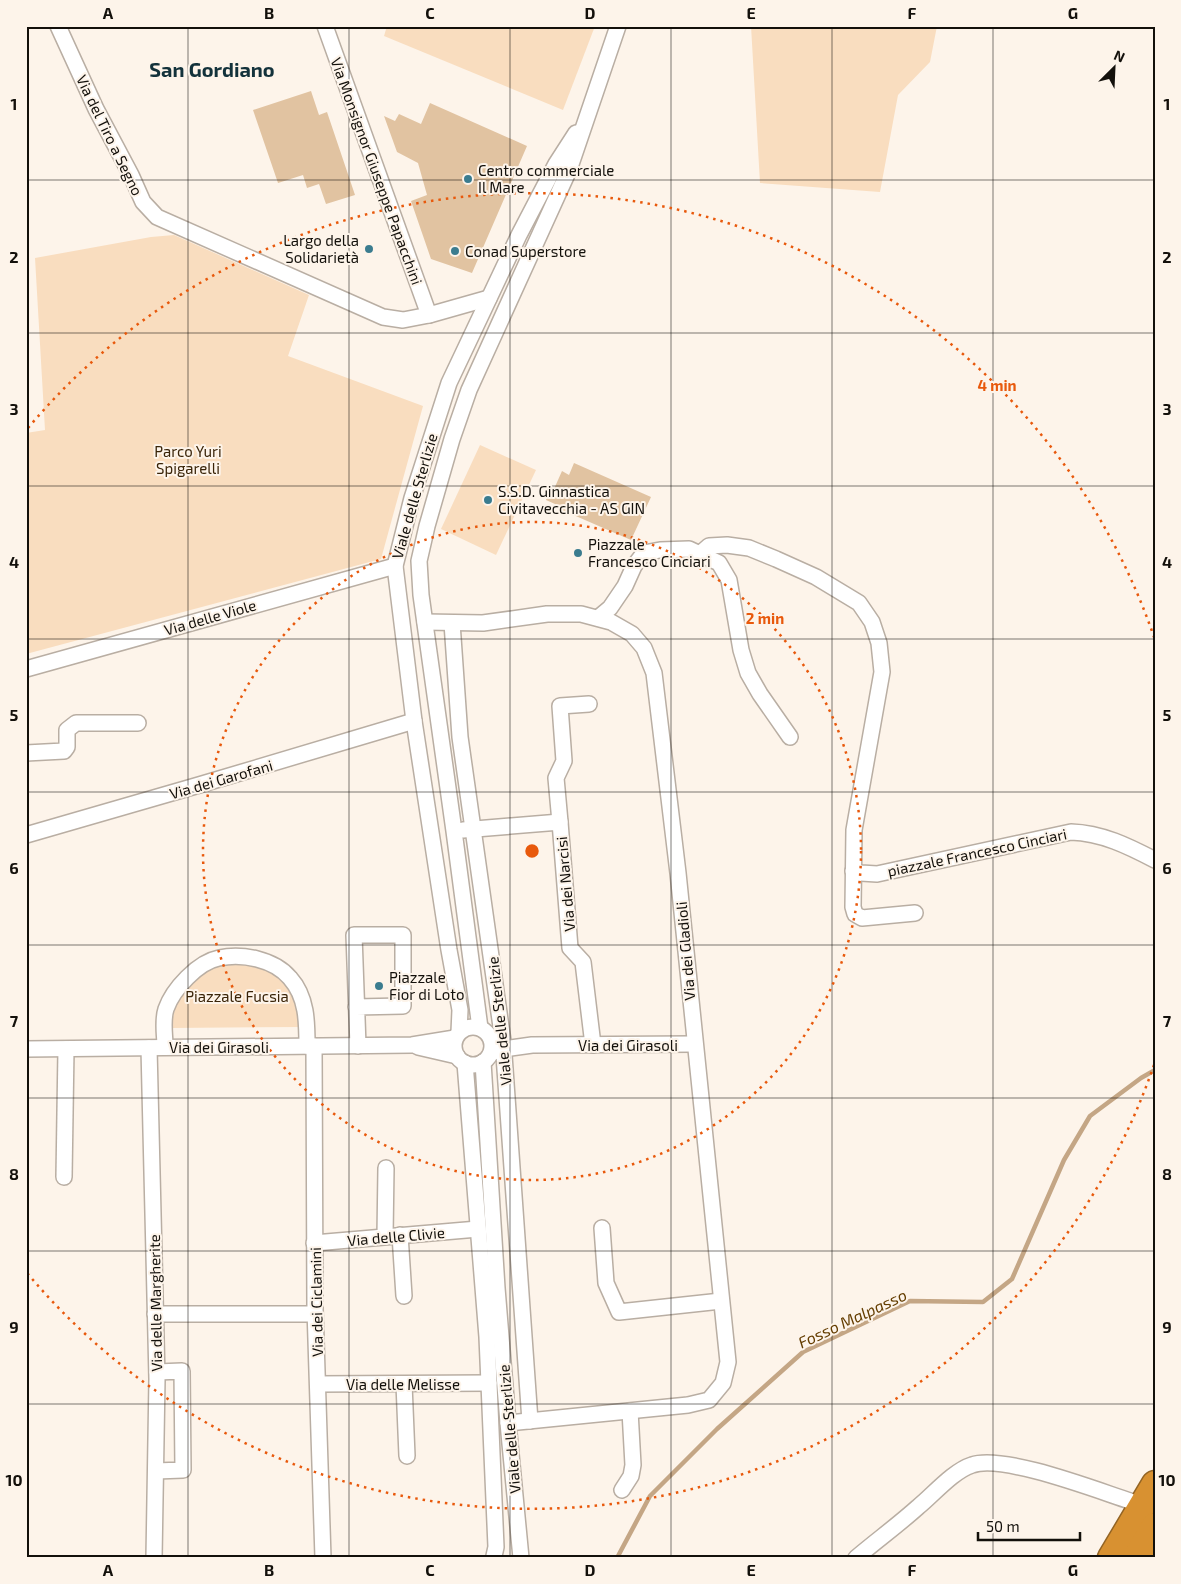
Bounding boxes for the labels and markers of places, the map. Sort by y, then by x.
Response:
place label: Centro commerciale Il Mare [478,161,614,196]
marker: Centro commerciale Il Mare [462,173,474,185]
place label: Largo della Solidarietà [283,231,359,266]
place label: Conad Superstore [465,242,586,260]
marker: Largo della Solidarietà [363,243,375,255]
marker: Conad Superstore [449,245,461,257]
place label: S.S.D. Ginnastica Civitavecchia - AS GIN [498,482,645,517]
marker: S.S.D. Ginnastica Civitavecchia - AS GIN [482,494,494,506]
place label: Piazzale Francesco Cinciari [588,535,711,570]
marker: Piazzale Francesco Cinciari [572,547,584,559]
centre of rings [523,842,541,860]
place label: Piazzale Fior di Loto [389,968,464,1003]
marker: Piazzale Fior di Loto [373,980,385,992]

